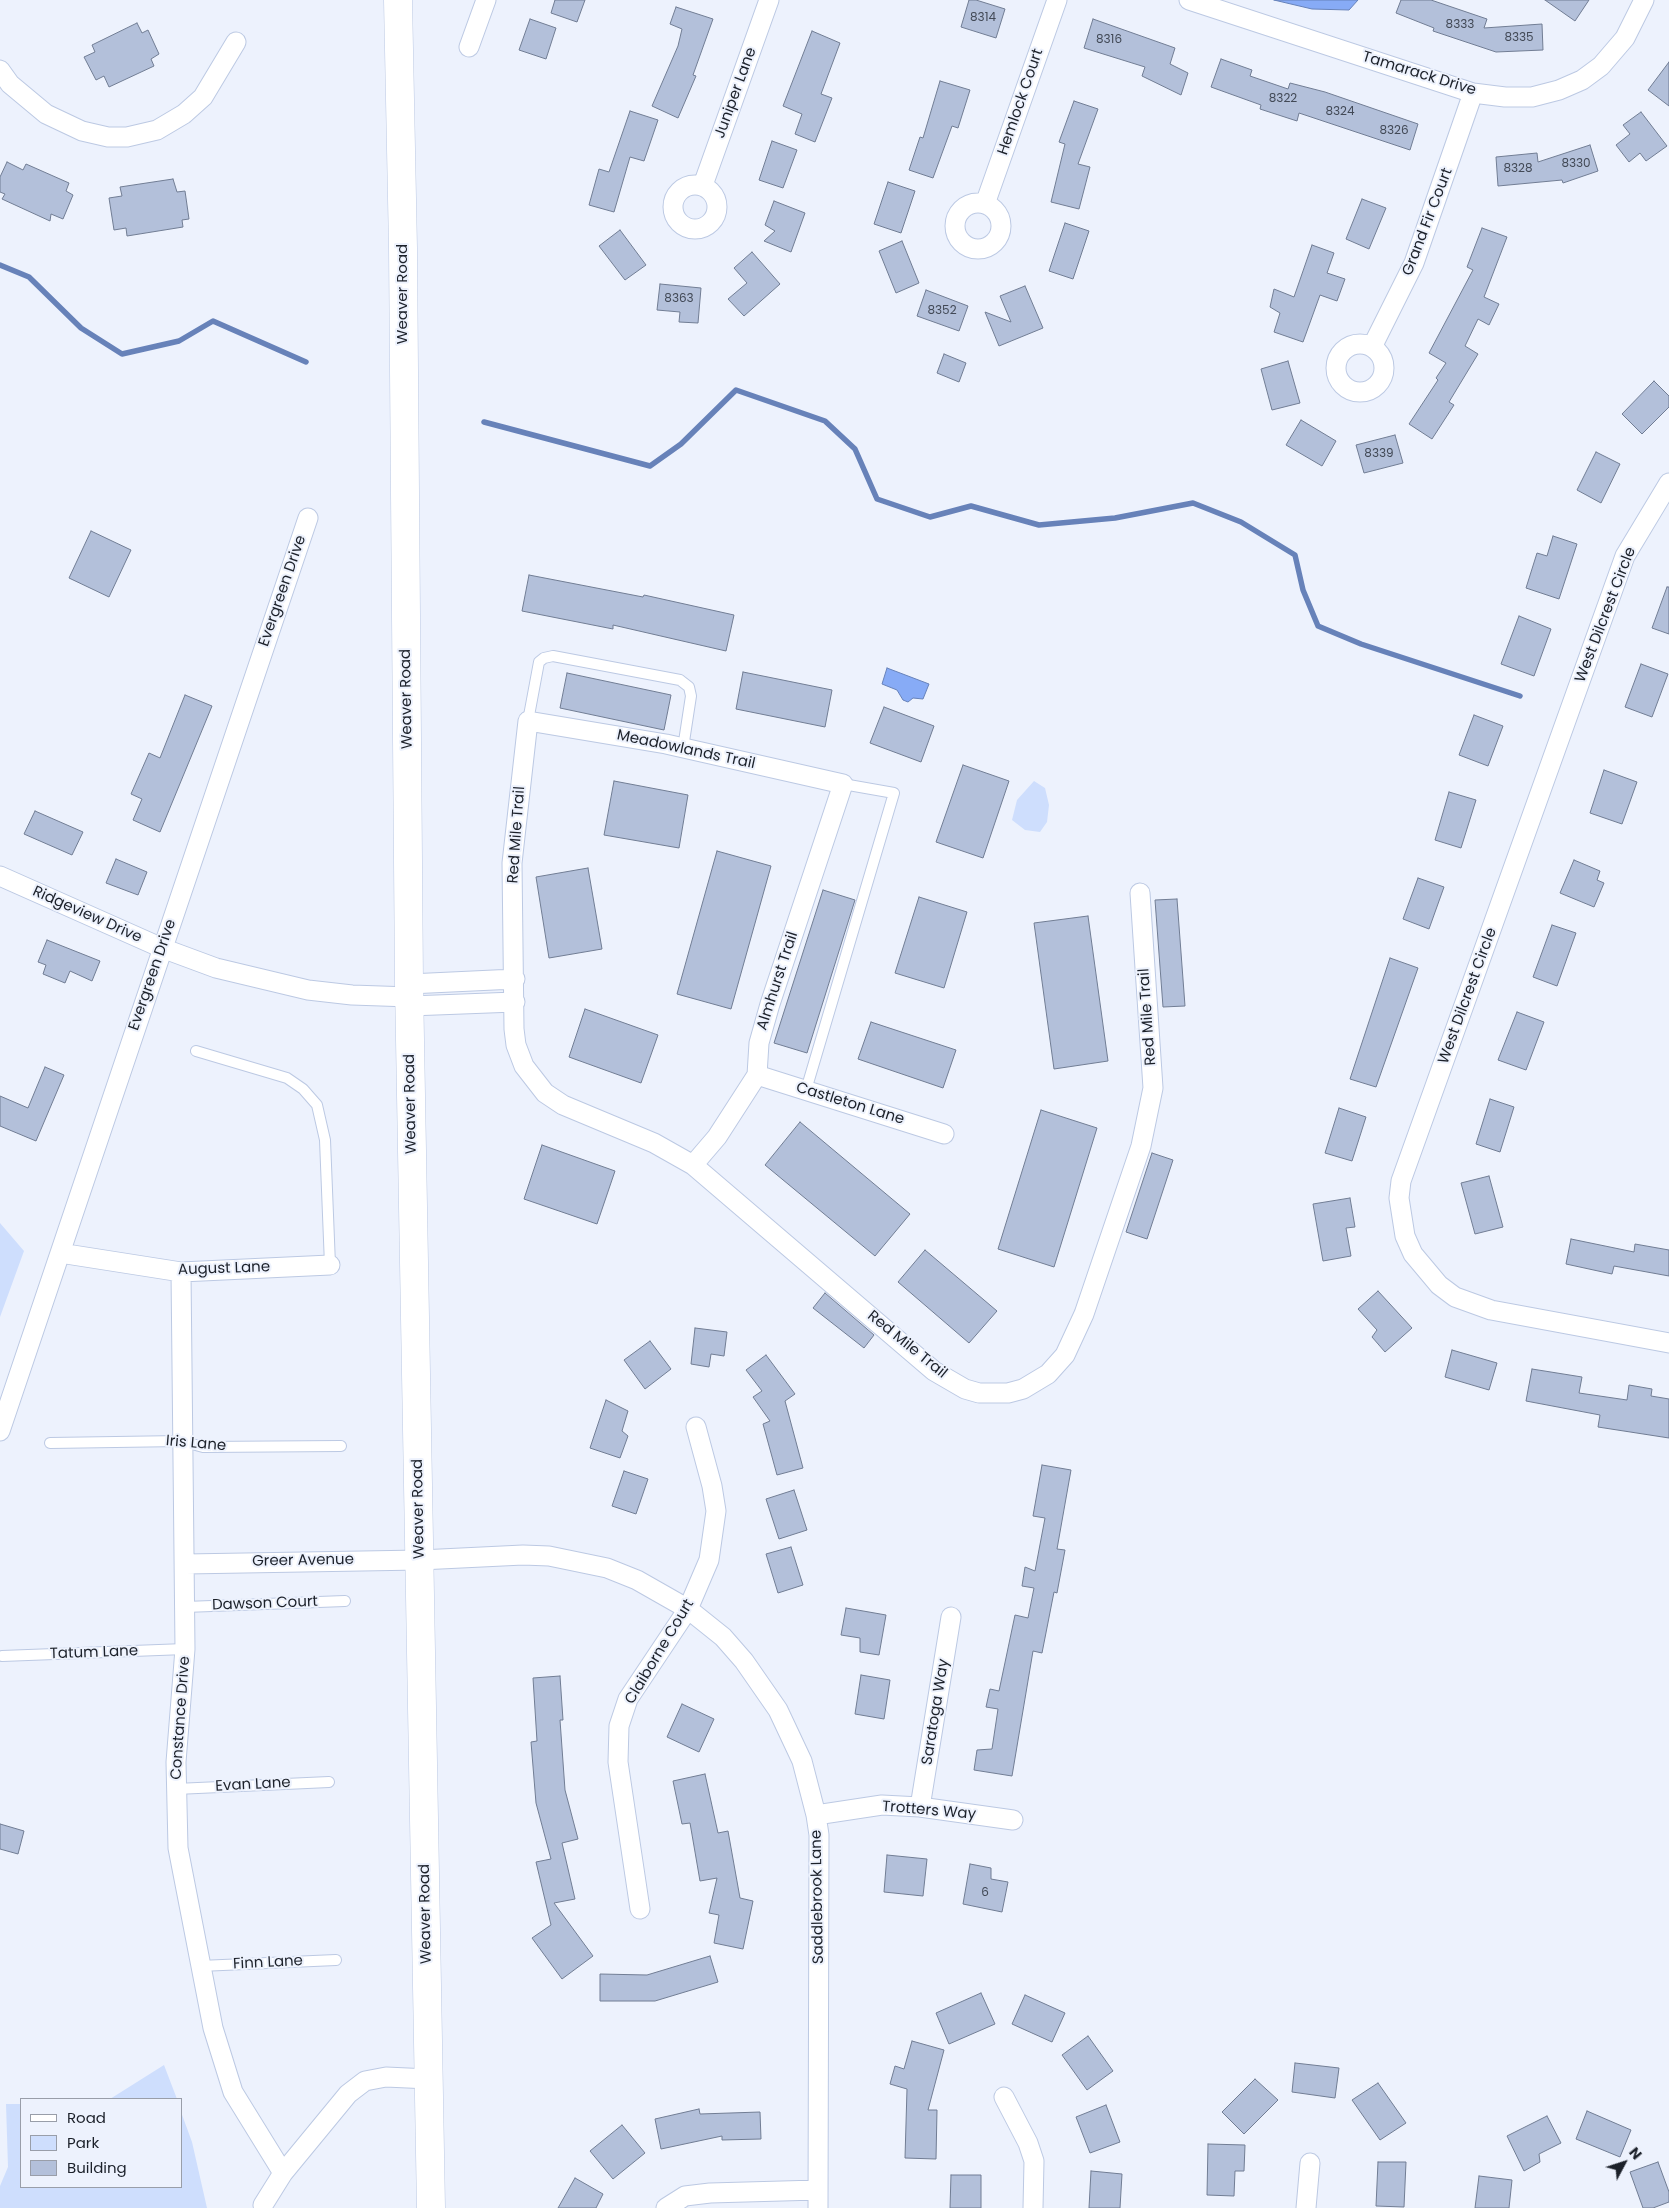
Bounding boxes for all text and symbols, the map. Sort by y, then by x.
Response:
house number: 8314 [970,11,996,25]
house number: 8333 [1446,18,1474,32]
house number: 8335 [1504,31,1534,45]
house number: 8316 [1096,33,1122,47]
street label: Juniper Lane [711,45,761,141]
street label: Hemlock Court [994,47,1048,157]
street label: Tamarack Drive [1360,48,1478,100]
house number: 8322 [1269,92,1297,106]
house number: 8324 [1325,105,1355,119]
house number: 8326 [1379,124,1409,138]
house number: 8330 [1561,157,1591,171]
house number: 8328 [1503,162,1533,176]
street label: Grand Fir Court [1399,166,1457,278]
street label: Weaver Road [394,244,412,344]
house number: 8363 [664,292,694,306]
house number: 8352 [927,304,957,318]
house number: 8339 [1364,447,1394,461]
street label: Evergreen Drive [256,533,310,649]
street label: West Dilcrest Circle [1572,545,1640,685]
street label: Weaver Road [397,649,417,749]
street label: Meadowlands Trail [615,727,757,773]
street label: Red Mile Trail [505,786,529,884]
street label: Ridgeview Drive [30,883,144,947]
street label: Evergreen Drive [126,917,180,1033]
street label: West Dilcrest Circle [1435,926,1501,1066]
street label: Almhurst Trail [754,929,802,1033]
street label: Red Mile Trail [1136,968,1160,1066]
street label: Weaver Road [401,1054,421,1154]
street label: Castleton Lane [794,1079,906,1129]
street label: August Lane [178,1258,270,1280]
street label: Red Mile Trail [863,1307,951,1383]
street label: Iris Lane [165,1432,227,1456]
street label: Weaver Road [409,1459,429,1559]
street label: Greer Avenue [252,1551,354,1571]
street label: Dawson Court [212,1593,318,1615]
street label: Claiborne Court [622,1596,698,1708]
street label: Tatum Lane [50,1642,138,1664]
street label: Constance Drive [168,1656,194,1780]
street label: Saratoga Way [919,1658,953,1766]
street label: Evan Lane [215,1774,291,1796]
street label: Trotters Way [881,1798,977,1824]
street label: Saddlebrook Lane [808,1830,828,1964]
street label: Weaver Road [416,1864,436,1964]
house number: 6 [981,1886,989,1900]
street label: Finn Lane [233,1952,303,1974]
legend [20,2098,182,2188]
text: Road [67,2107,106,2128]
text: Park [67,2132,99,2153]
north arrow [1599,2138,1649,2188]
text: N [1624,2143,1647,2164]
text: Building [67,2157,127,2178]

